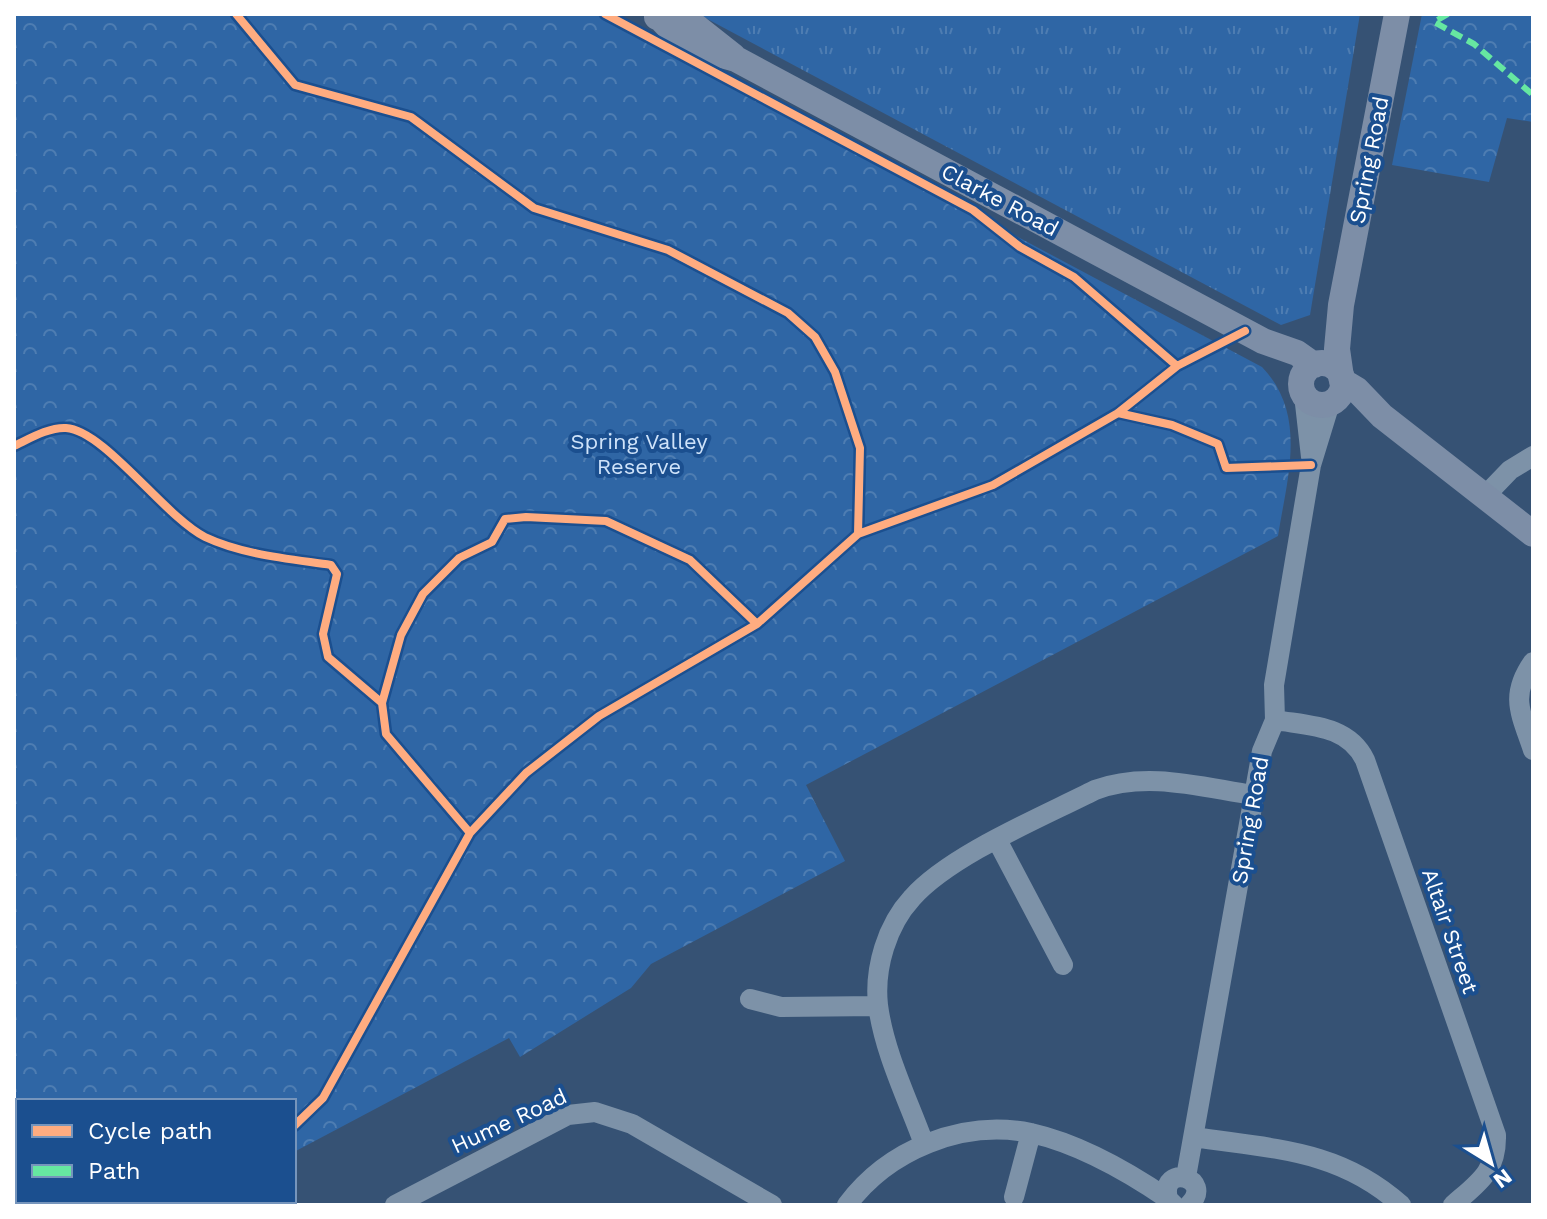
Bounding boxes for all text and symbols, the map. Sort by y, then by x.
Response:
street label: Spring Road [1344,94,1394,226]
street label: Clarke Road [937,159,1063,241]
park label: Spring Valley Reserve [570,429,708,479]
street label: Spring Road [1226,754,1274,886]
street label: Altair Street [1417,865,1483,997]
street label: Hume Road [447,1083,571,1159]
legend [16,1099,296,1203]
text: Cycle path [88,1117,213,1145]
north arrow [1451,1123,1531,1203]
text: Path [88,1157,141,1185]
text: N [1489,1164,1517,1193]

